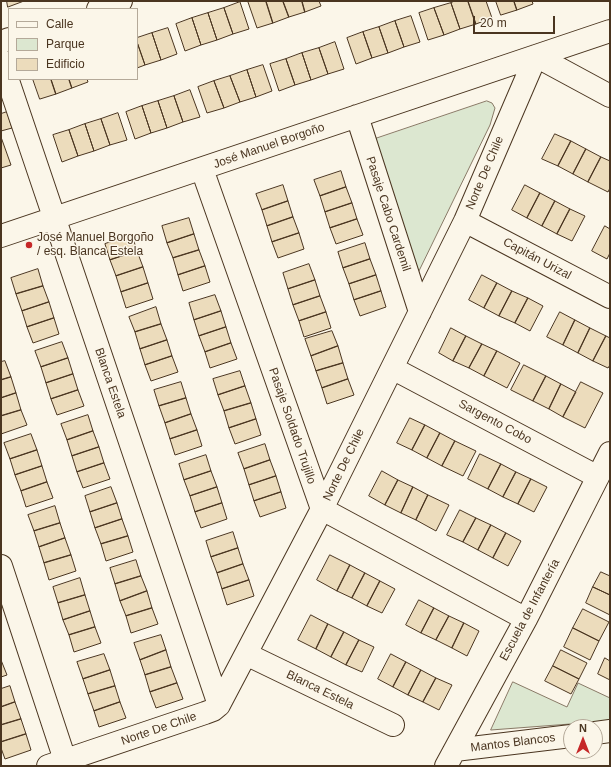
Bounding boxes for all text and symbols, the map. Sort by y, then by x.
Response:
legend [8,8,138,80]
scale bar [475,8,557,34]
text: 20 m [480,16,507,30]
text: Calle [46,17,73,31]
text: Parque [46,37,85,51]
text: Edificio [46,57,85,71]
street label: José Manuel Borgoño [211,120,327,172]
street label: Norte De Chile [463,134,507,212]
street label: Pasaje Cabo Cardemil [363,155,413,273]
place label: José Manuel Borgoño / esq. Blanca Estela [37,231,154,259]
street label: Capitán Urizal [500,235,574,283]
marker: José Manuel Borgoño / esq. Blanca Estela [24,240,34,250]
street label: Blanca Estela [91,346,129,420]
street label: Pasaje Soldado Trujillo [265,366,319,486]
street label: Sargento Cobo [456,397,534,447]
street label: Norte De Chile [320,426,368,504]
street label: Escuela de Infantería [497,557,563,663]
street label: Blanca Estela [284,667,356,713]
street label: Norte De Chile [119,709,199,749]
north arrow [563,719,603,759]
text: N [579,722,587,734]
street label: Mantos Blancos [470,731,556,755]

